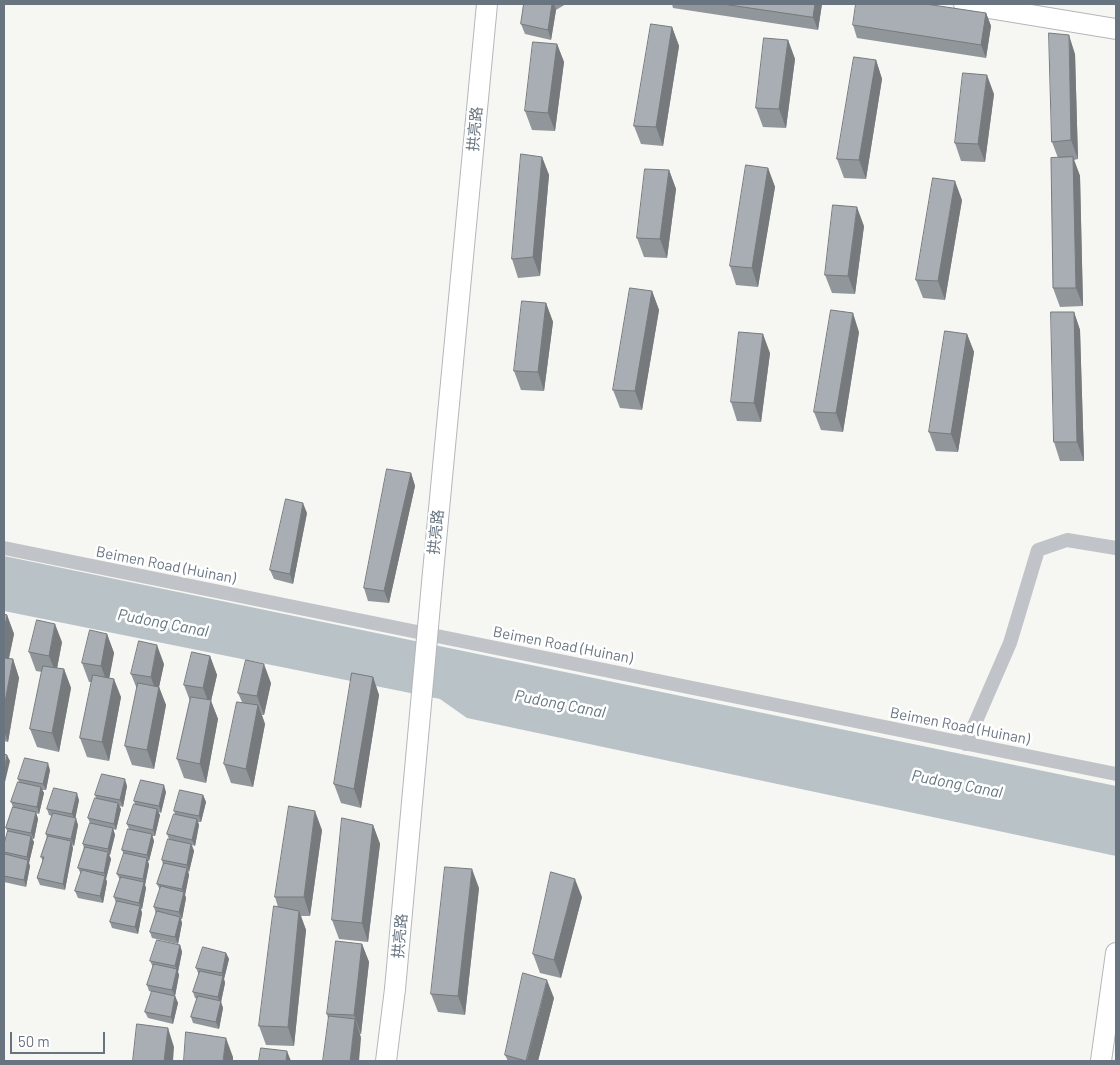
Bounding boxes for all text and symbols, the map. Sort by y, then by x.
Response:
street label: 拱亮路 [464,106,486,152]
street label: 拱亮路 [425,509,447,555]
street label: Beimen Road (Huinan) [95,543,237,587]
water label: Pudong Canal [116,605,210,641]
street label: Beimen Road (Huinan) [492,623,634,667]
water label: Pudong Canal [513,686,607,722]
street label: Beimen Road (Huinan) [889,704,1031,748]
water label: Pudong Canal [910,766,1004,802]
street label: 拱亮路 [389,913,411,959]
scale bar [12,1022,108,1054]
text: 50 m [18,1032,50,1050]

